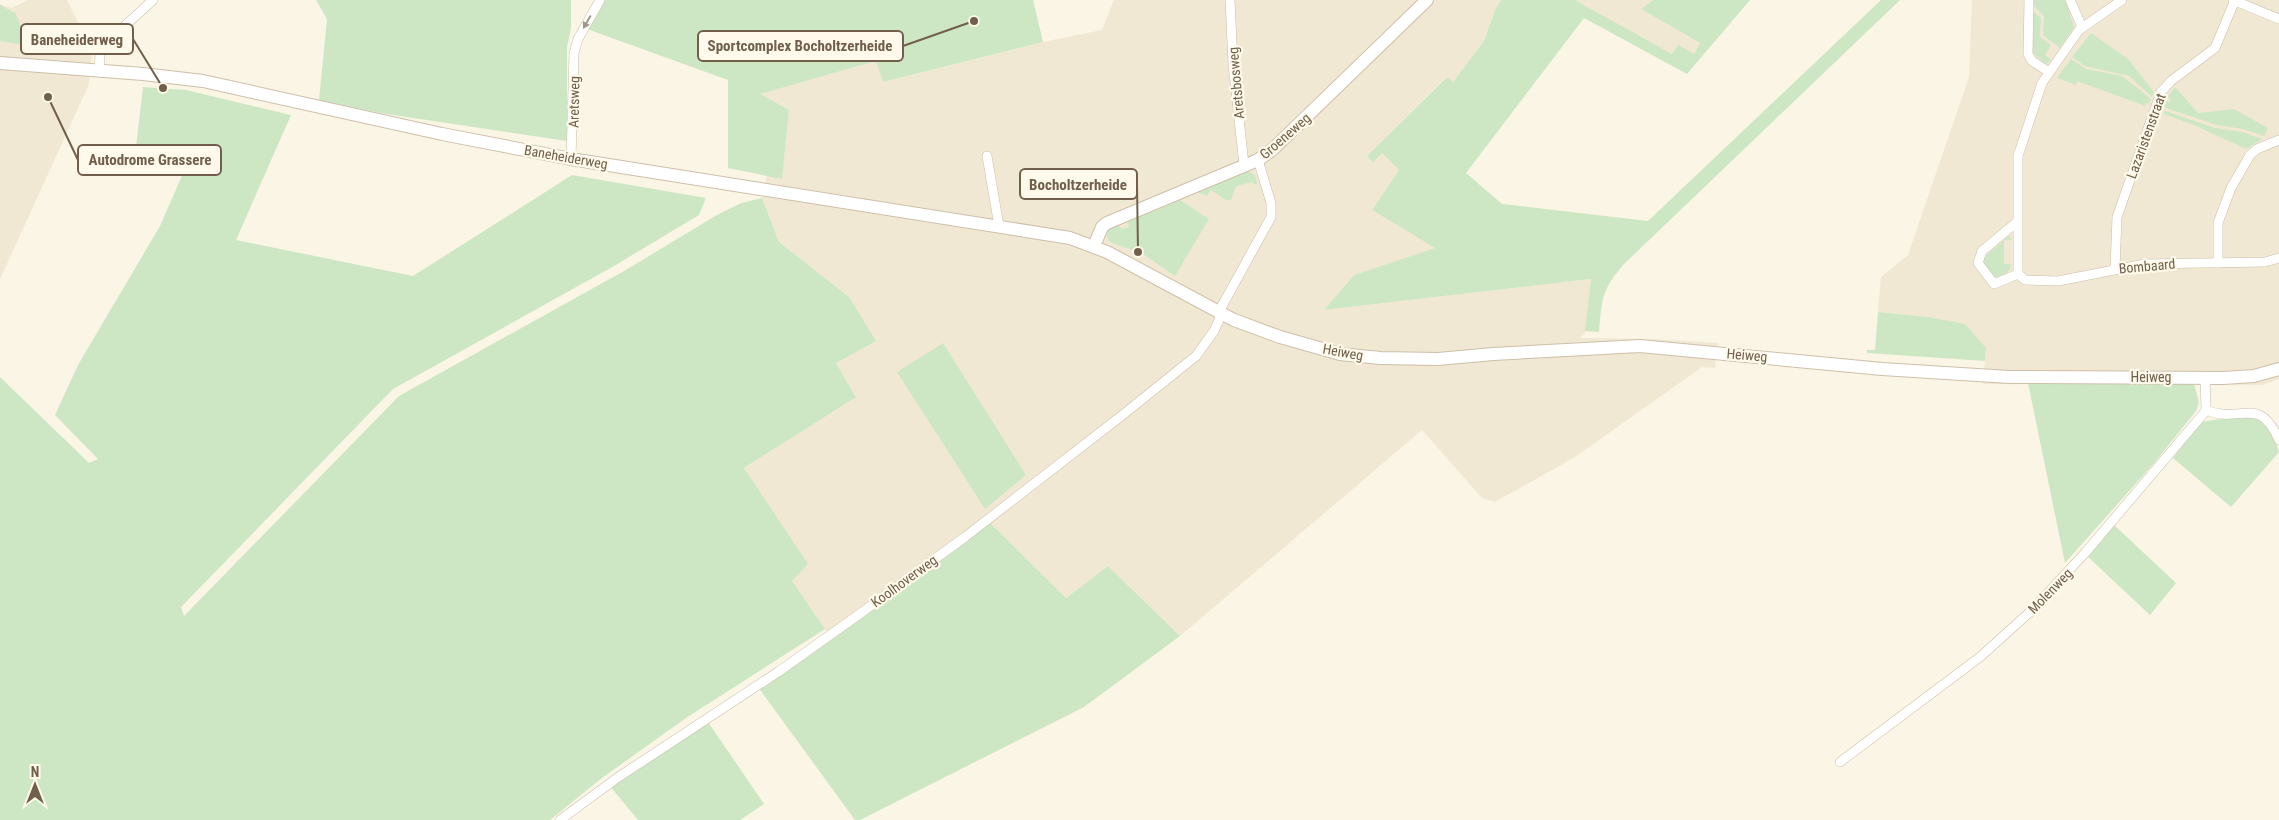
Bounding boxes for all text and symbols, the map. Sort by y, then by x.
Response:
one-way arrow [583,16,592,29]
callout: Baneheiderweg [21,24,133,54]
text: Baneheiderweg [31,31,123,49]
callout: Sportcomplex Bocholtzerheide [698,31,903,61]
text: Sportcomplex Bocholtzerheide [708,37,892,55]
street label: Aretsbosweg [1225,46,1247,120]
street label: Aretsweg [566,76,582,128]
street label: Lazaristenstraat [2123,91,2169,181]
street label: Groeneweg [1256,110,1314,162]
street label: Baneheiderweg [523,142,609,172]
callout: Autodrome Grassere [78,145,221,175]
text: Autodrome Grassere [89,151,211,169]
callout: Bocholtzerheide [1020,169,1137,199]
text: Bocholtzerheide [1029,176,1127,194]
street label: Bombaard [2118,256,2176,276]
street label: Heiweg [1321,341,1365,363]
street label: Heiweg [1726,345,1768,365]
street label: Heiweg [2130,369,2172,385]
street label: Koolhoverweg [868,552,940,610]
street label: Molenweg [2025,565,2075,617]
north arrow [10,760,60,810]
text: N [31,764,39,780]

